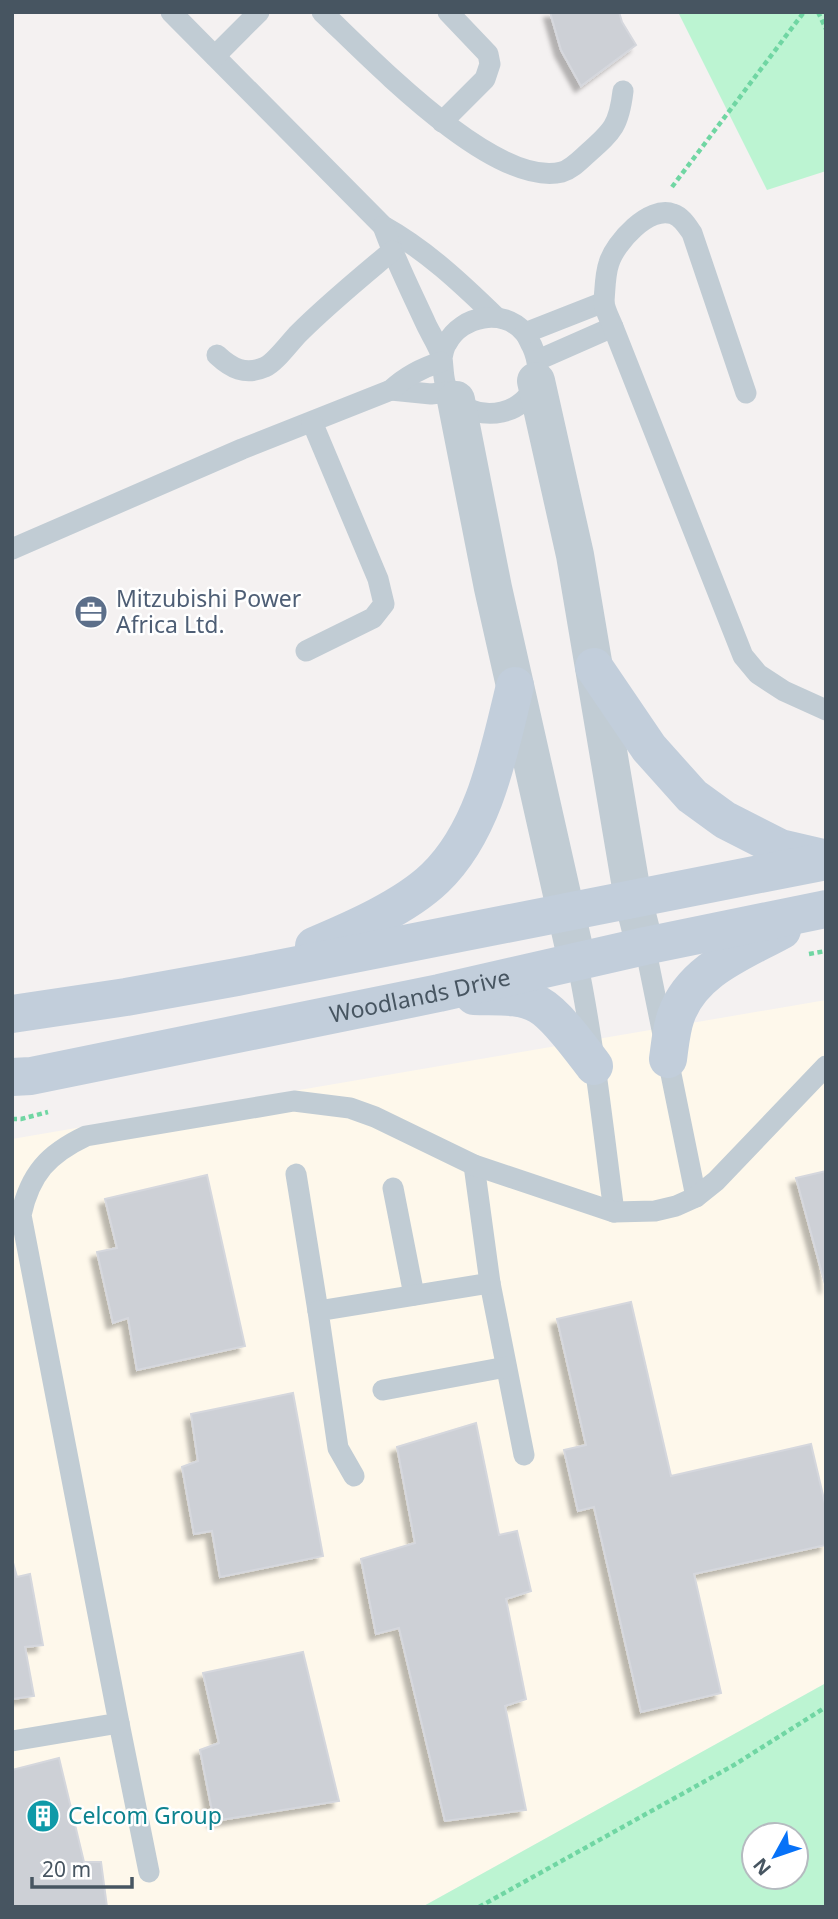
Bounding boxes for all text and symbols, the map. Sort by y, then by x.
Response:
place label: Mitzubishi Power Africa Ltd. [116,582,302,640]
office icon: Mitzubishi Power Africa Ltd. [72,593,110,631]
street label: Woodlands Drive [326,960,513,1030]
building icon: Celcom Group [24,1797,62,1835]
place label: Celcom Group [68,1799,222,1831]
north arrow [740,1821,810,1891]
scale bar [32,1846,131,1890]
text: N [747,1853,777,1881]
text: 20 m [42,1855,91,1883]

